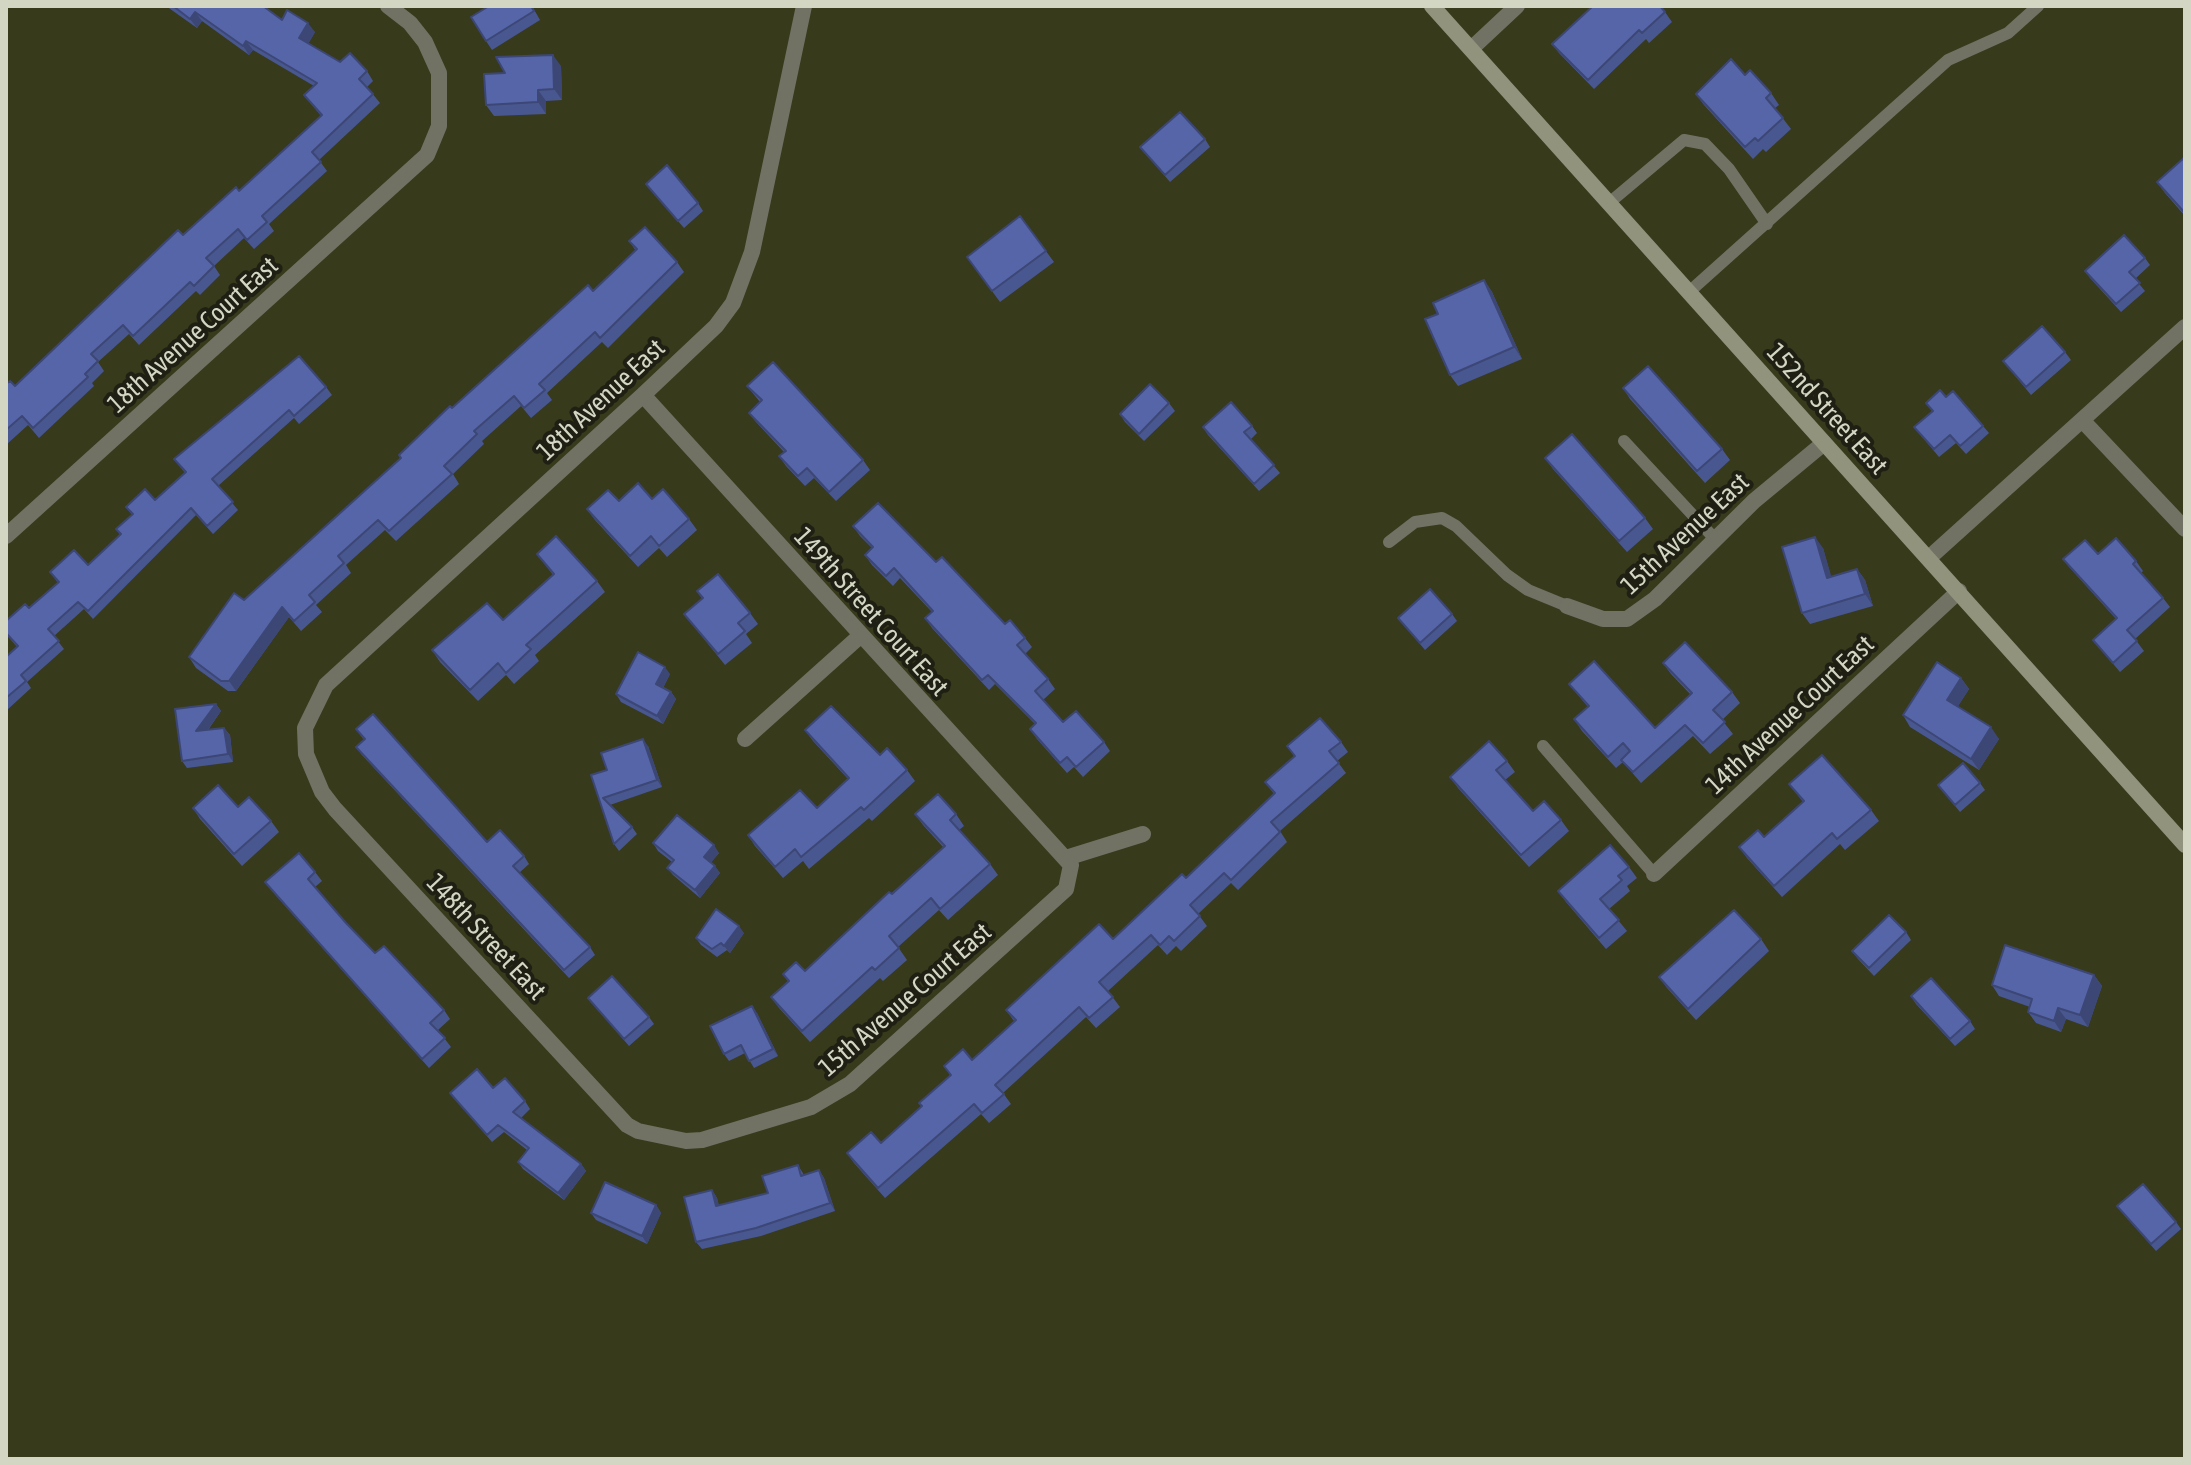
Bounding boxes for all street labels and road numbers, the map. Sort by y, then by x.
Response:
street label: 18th Avenue Court East [101,250,285,420]
street label: 18th Avenue East [531,333,671,467]
street label: 152nd Street East [1760,337,1894,481]
street label: 15th Avenue East [1615,467,1755,601]
street label: 149th Street Court East [787,521,955,703]
street label: 14th Avenue Court East [1699,629,1881,801]
street label: 148th Street East [420,868,552,1006]
street label: 15th Avenue Court East [812,917,998,1083]

